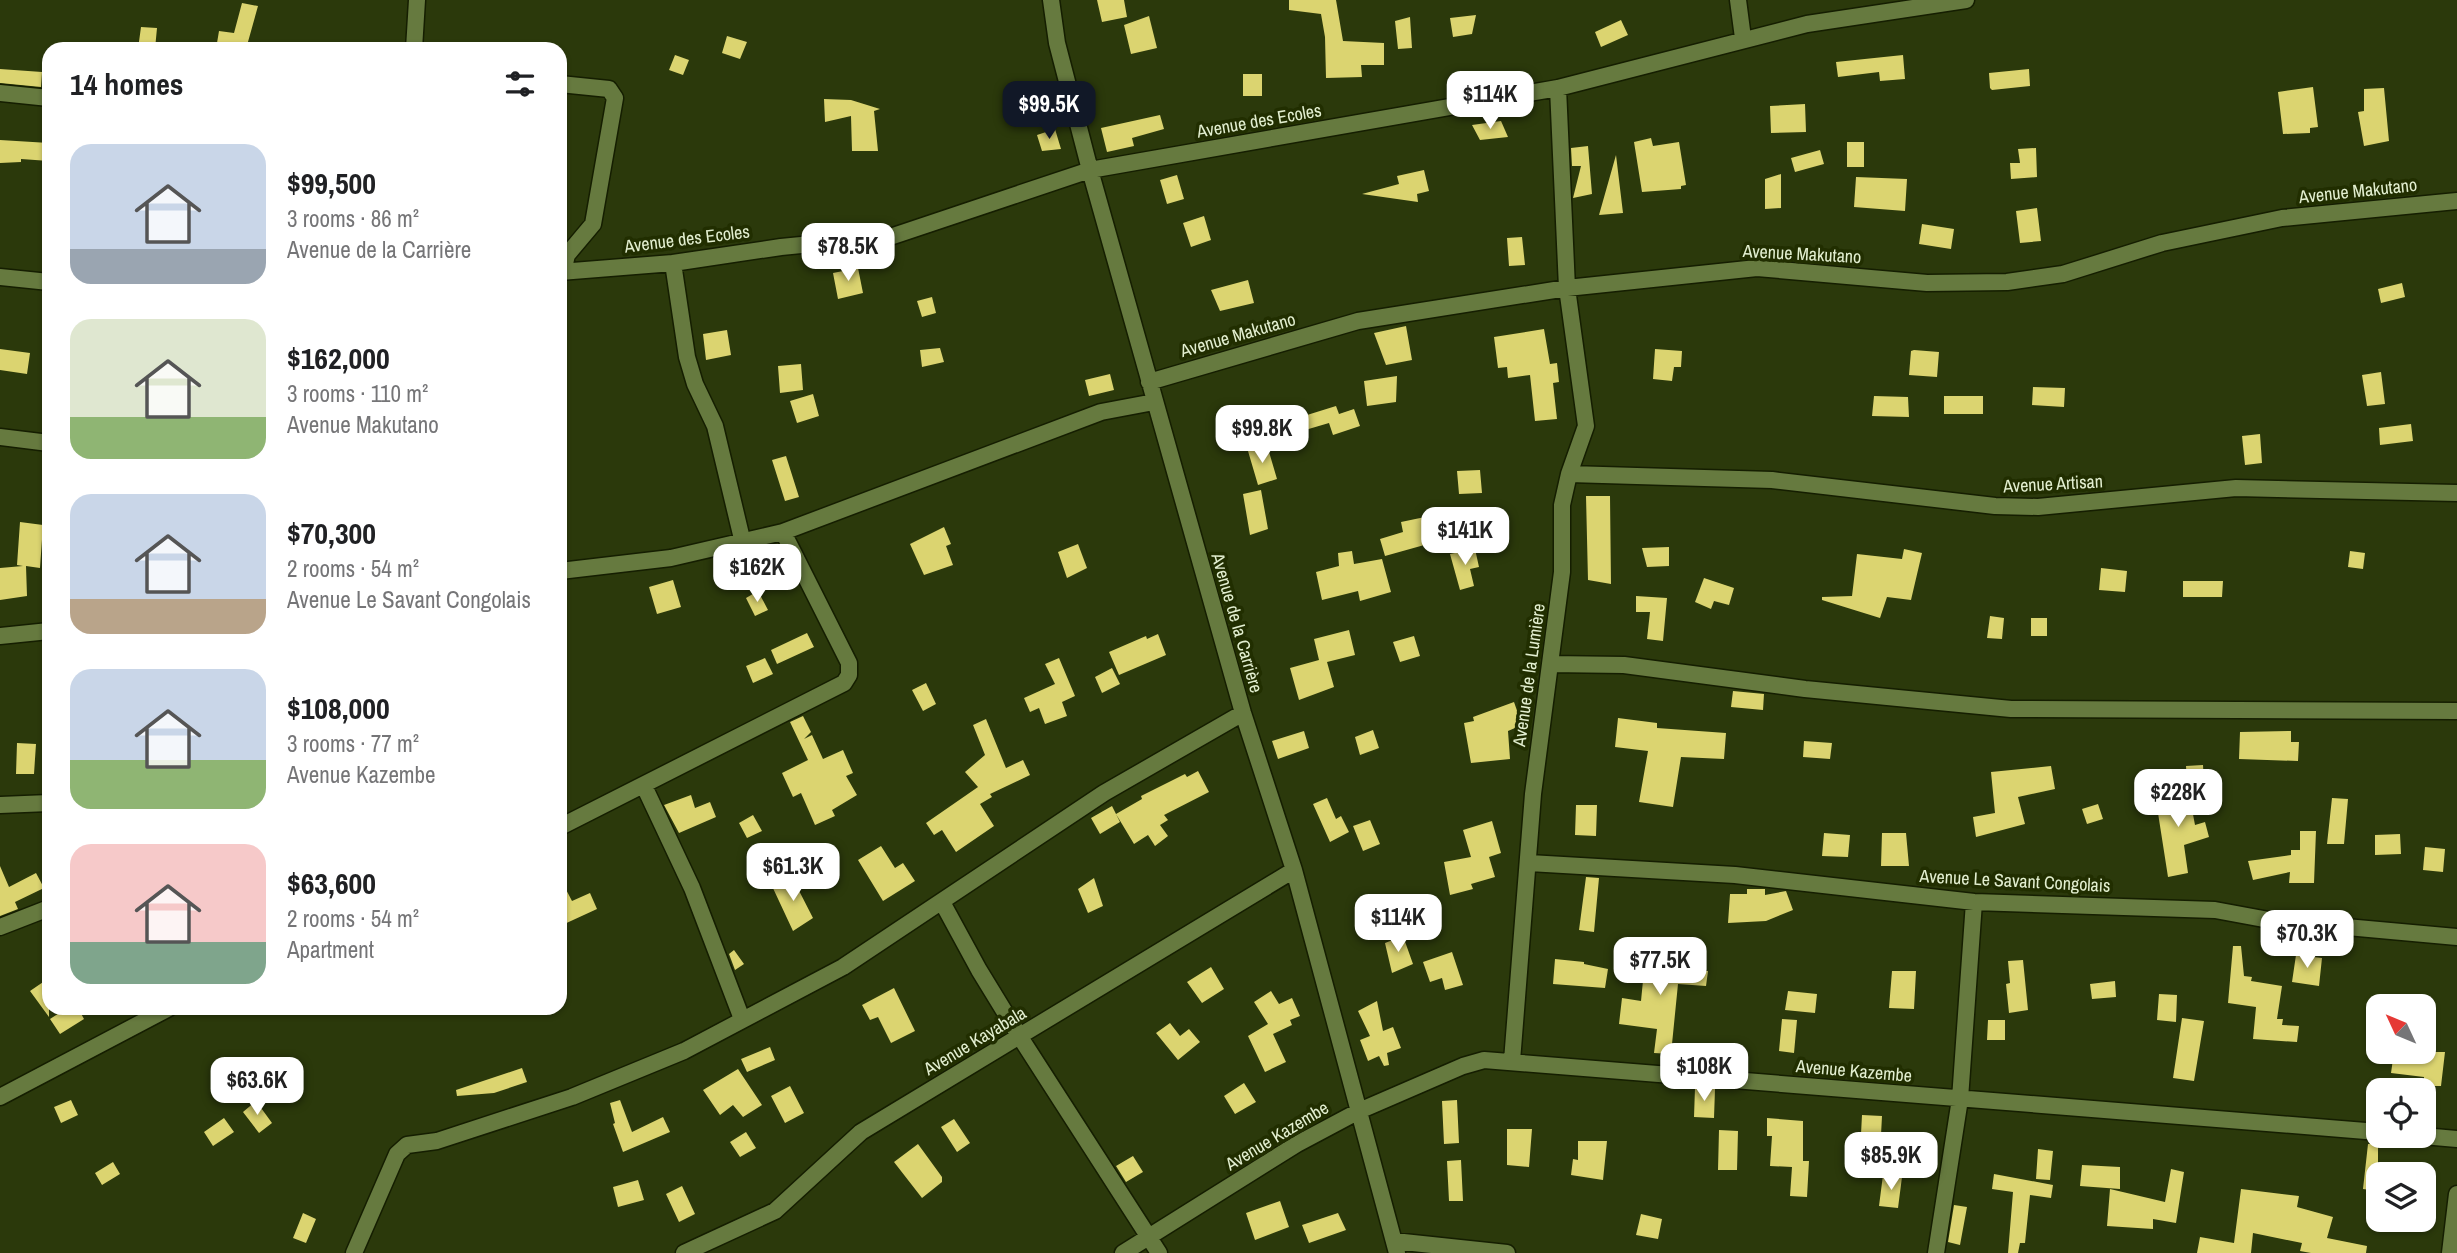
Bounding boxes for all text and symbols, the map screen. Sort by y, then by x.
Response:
text: 14 homes [70,64,184,104]
icon: filters [501,65,539,103]
pin: $114K [1441,72,1539,131]
text: $114K [1463,78,1517,109]
pin: $99.5K [992,82,1106,141]
text: $99.5K [1019,88,1079,119]
street label: Avenue des Ecoles [1194,97,1323,144]
text: $99,500 [287,163,376,203]
icon: home [126,172,210,256]
street label: Avenue Makutano [2297,172,2418,209]
text: 3 rooms · 86 m² [287,203,419,234]
street label: Avenue des Ecoles [622,218,751,259]
pin: $78.5K [791,224,905,283]
text: $78.5K [818,230,878,261]
text: Avenue de la Carrière [287,234,471,265]
street label: Avenue Makutano [1741,238,1862,269]
street label: Avenue Makutano [1176,306,1298,363]
text: $162,000 [287,338,390,378]
icon: home [126,347,210,431]
text: 3 rooms · 110 m² [287,378,428,409]
pin: $99.8K [1205,406,1319,465]
text: Avenue Makutano [287,409,439,440]
text: $99.8K [1232,412,1292,443]
street label: Avenue Artisan [2001,468,2103,499]
pin: $141K [1416,508,1514,567]
text: $70,300 [287,513,376,553]
text: $141K [1437,514,1493,545]
icon: home [126,522,210,606]
pin: $162K [708,544,806,604]
street label: Avenue de la Carrière [1205,549,1269,696]
text: $162K [729,551,785,582]
text: 2 rooms · 54 m² [287,553,419,584]
text: Avenue Le Savant Congolais [287,584,531,615]
street label: Avenue de la Lumière [1506,602,1551,749]
text: $108,000 [287,688,390,728]
icon: home [126,697,210,781]
text: 3 rooms · 77 m² [287,728,419,759]
text: Avenue Kazembe [287,759,436,790]
pin: $228K [2129,770,2227,829]
text: $228K [2150,776,2206,807]
pin: $61.3K [736,844,850,903]
text: $61.3K [763,850,823,881]
text: $63,600 [287,863,376,903]
street label: Avenue Le Savant Congolais [1918,863,2111,898]
icon: home [126,872,210,956]
pin: $114K [1349,894,1447,954]
text: $114K [1371,901,1425,932]
text: 2 rooms · 54 m² [287,903,419,934]
pin: $70.3K [2250,911,2364,970]
text: $70.3K [2277,917,2337,948]
text: Apartment [287,934,374,965]
pin: $77.5K [1603,937,1717,997]
text: $77.5K [1630,944,1690,975]
north arrow [2366,994,2436,1064]
map controls [2366,994,2436,1232]
street label: Avenue Kayabala [918,1000,1031,1082]
pin: $108K [1655,1044,1753,1103]
text: $108K [1676,1050,1732,1081]
street label: Avenue Kazembe [1794,1053,1913,1088]
pin: $63.6K [200,1058,314,1117]
text: $63.6K [227,1064,287,1095]
button: locate [2366,1078,2436,1148]
street label: Avenue Kazembe [1220,1095,1333,1177]
pin: $85.9K [1834,1132,1948,1192]
text: $85.9K [1861,1139,1921,1170]
button: layers [2366,1162,2436,1232]

